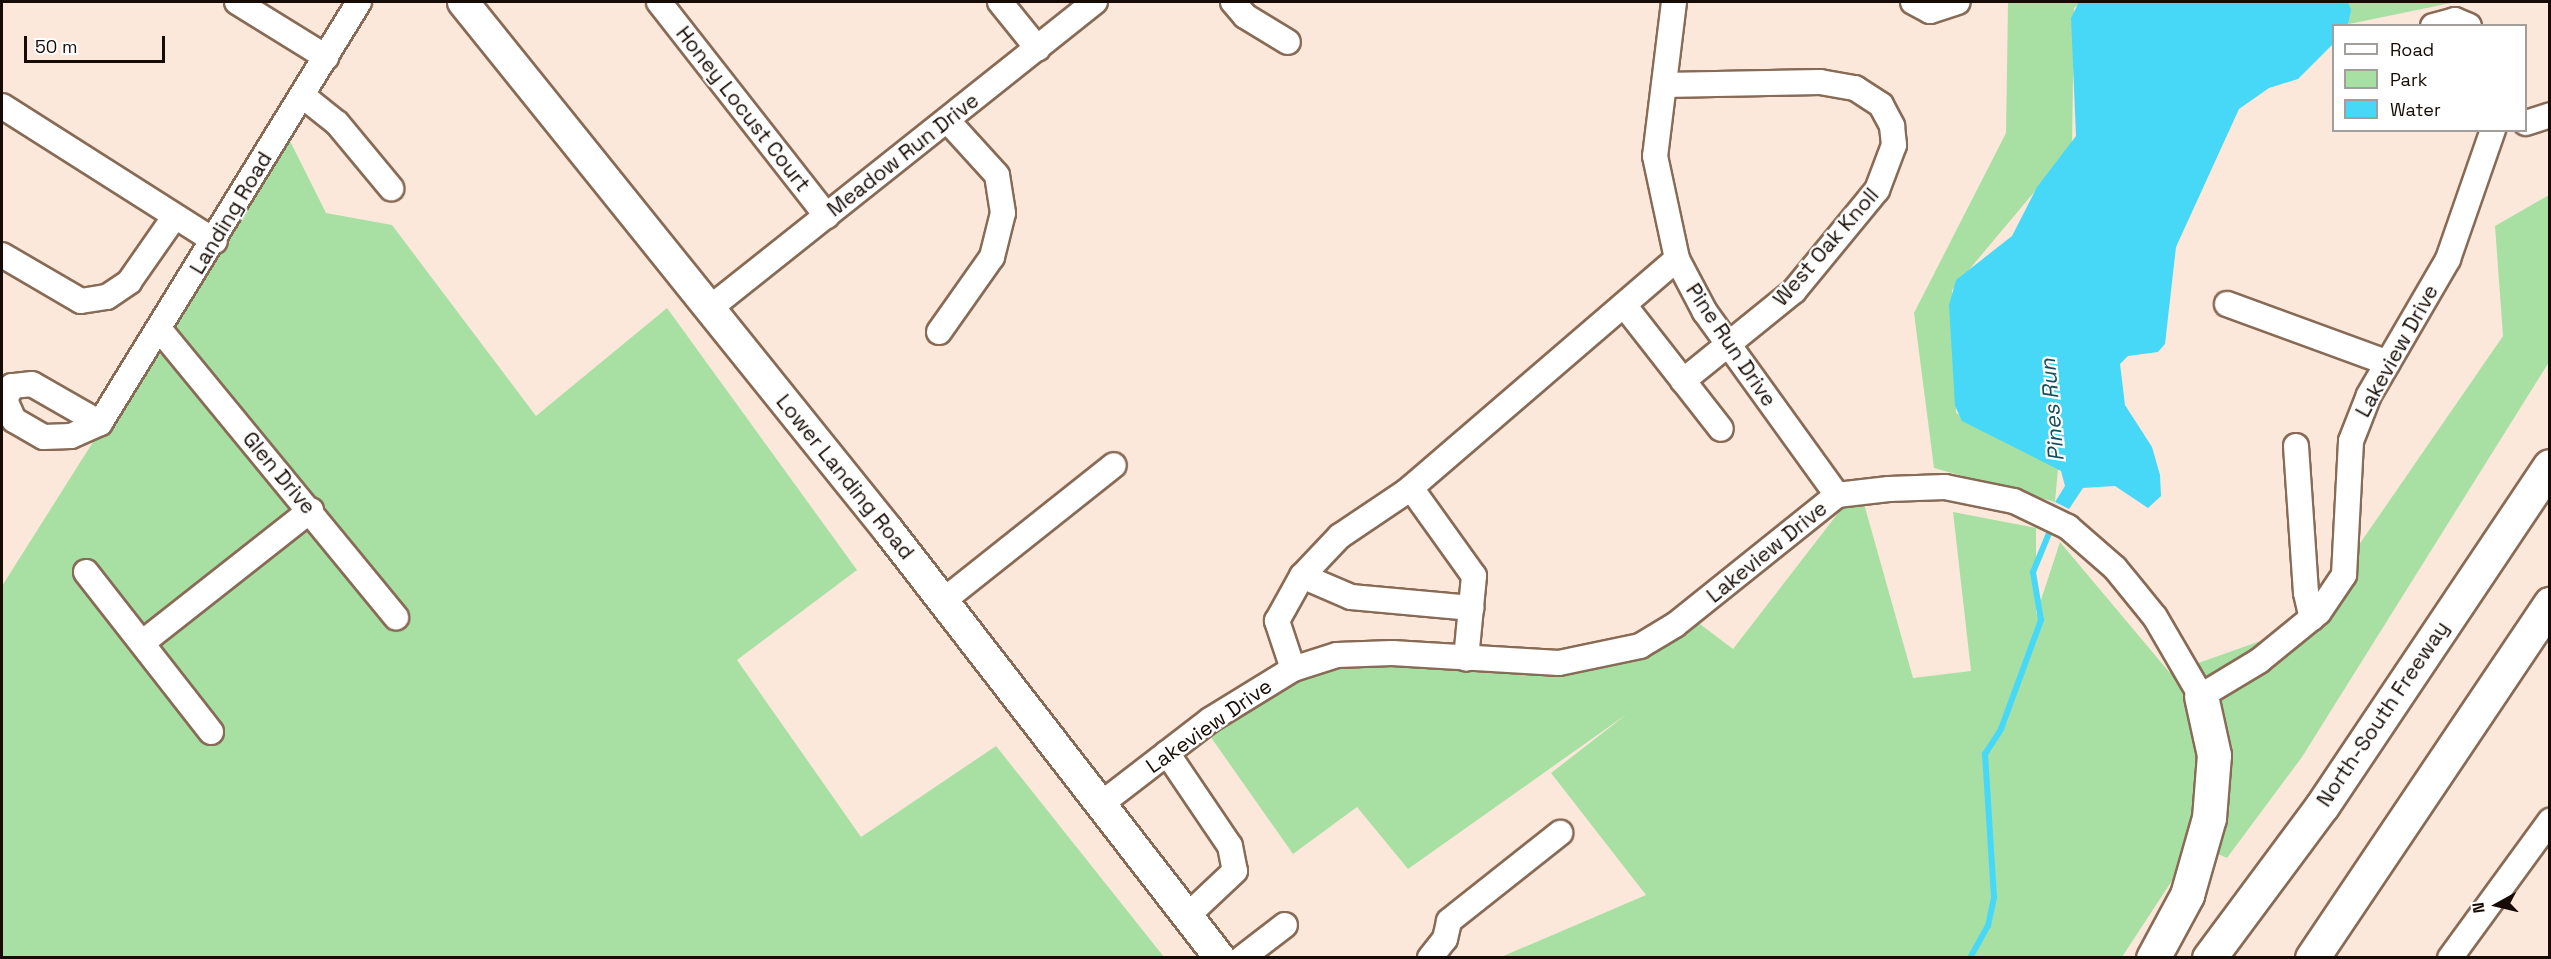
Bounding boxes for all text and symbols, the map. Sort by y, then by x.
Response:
street label: Honey Locust Court [671,21,815,197]
scale bar [27,24,168,62]
legend [2332,24,2527,132]
text: 50 m [35,35,77,58]
text: Road [2390,38,2434,61]
text: Park [2390,68,2427,91]
street label: Meadow Run Drive [822,88,984,222]
text: Water [2390,98,2441,121]
street label: Landing Road [185,147,277,279]
street label: West Oak Knoll [1768,183,1884,311]
street label: Pine Run Drive [1681,279,1781,411]
street label: Lakeview Drive [2350,280,2444,422]
water label: Pines Run [2034,357,2070,463]
street label: Lower Landing Road [771,389,919,565]
street label: Glen Drive [237,427,321,519]
street label: Lakeview Drive [1702,496,1832,608]
street label: North-South Freeway [2311,616,2455,812]
street label: Lakeview Drive [1141,673,1277,779]
north arrow [2467,875,2527,935]
text: N [2468,901,2490,914]

